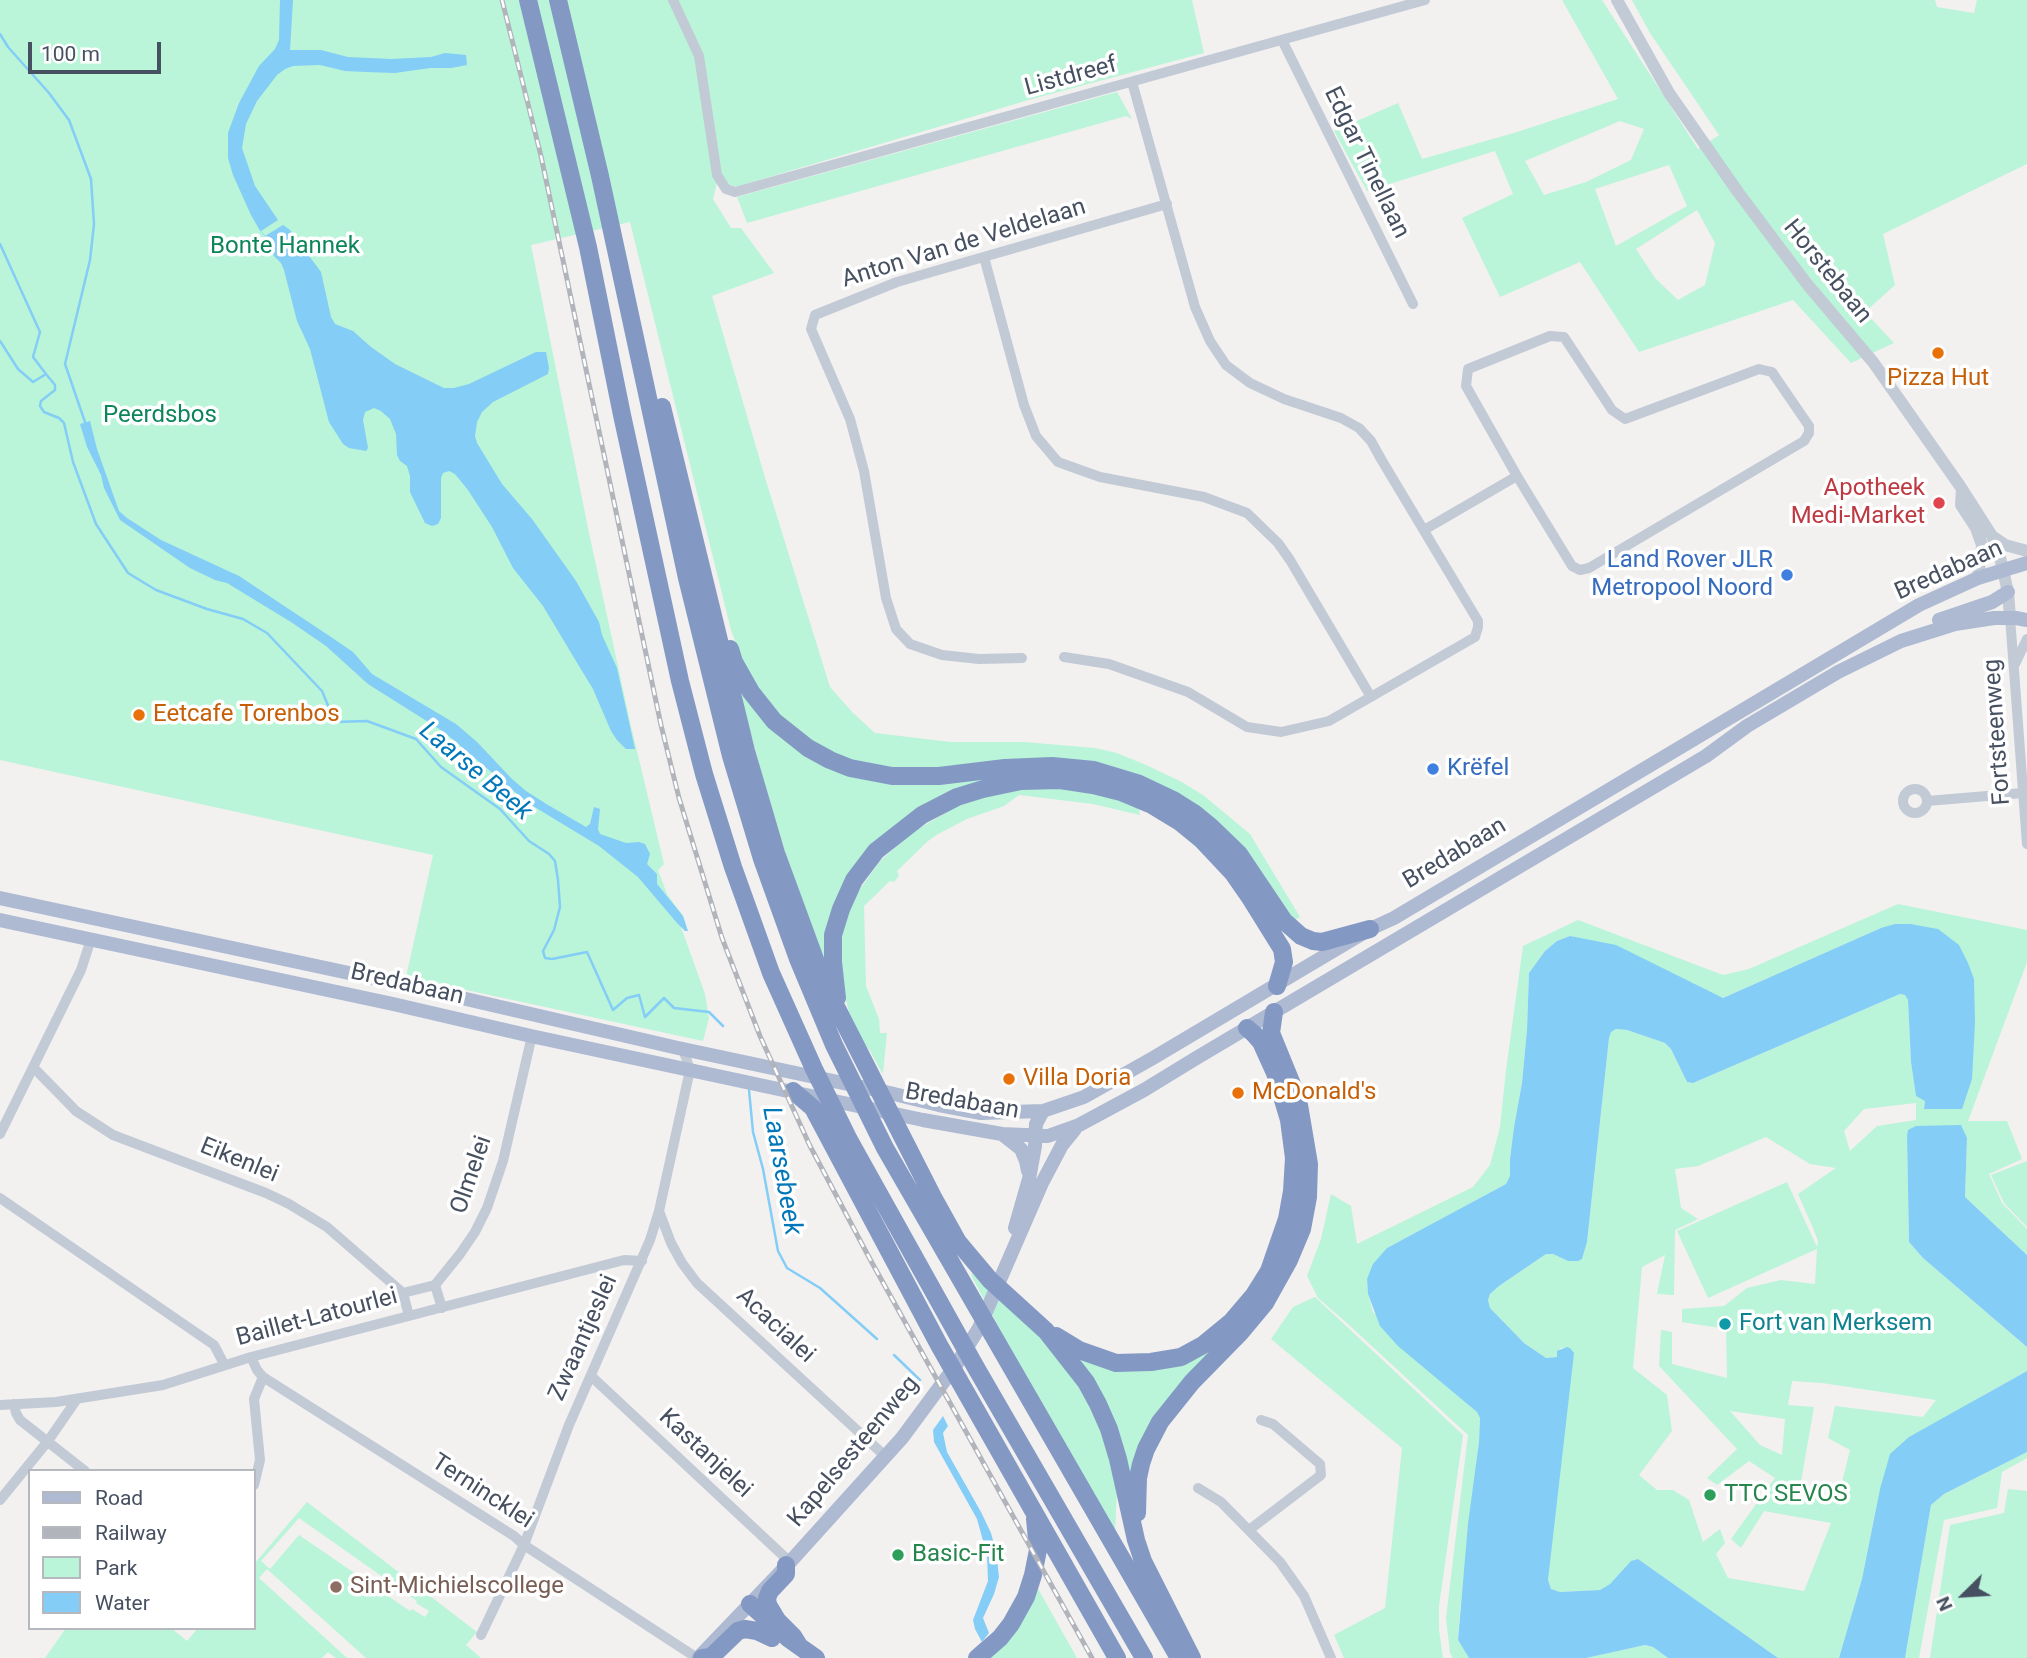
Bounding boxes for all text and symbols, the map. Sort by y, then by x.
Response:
scale bar [32,28,164,72]
text: 100 m [41,42,100,66]
street label: Listdreef [1022,51,1120,103]
street label: Edgar Tinellaan [1317,83,1415,243]
street label: Anton Van de Veldelaan [839,193,1089,295]
street label: Horstebaan [1777,214,1877,330]
park label: Bonte Hannek [210,233,360,261]
marker: Pizza Hut [1930,345,1946,361]
place label: Pizza Hut [1887,365,1989,393]
park label: Peerdsbos [103,402,217,430]
place label: Apotheek Medi-Market [1791,475,1925,531]
marker: Apotheek Medi-Market [1931,495,1947,511]
street label: Bredabaan [1891,534,2007,608]
place label: Land Rover JLR Metropool Noord [1591,547,1773,603]
marker: Land Rover JLR Metropool Noord [1779,567,1795,583]
street label: Fortsteenweg [1979,658,2017,806]
place label: Eetcafe Torenbos [153,701,340,729]
marker: Eetcafe Torenbos [131,707,147,723]
water label: Laarse Beek [412,716,538,828]
place label: Krëfel [1447,755,1509,783]
marker: Krëfel [1425,761,1441,777]
street label: Bredabaan [1398,812,1512,896]
street label: Bredabaan [348,958,466,1012]
place label: Villa Doria [1023,1065,1131,1093]
marker: Villa Doria [1001,1071,1017,1087]
street label: Bredabaan [903,1078,1021,1126]
place label: McDonald's [1252,1079,1376,1107]
marker: McDonald's [1230,1085,1246,1101]
water label: Laarsebeek [754,1104,808,1238]
street label: Eikenlei [196,1132,282,1190]
street label: Olmelei [445,1132,499,1218]
street label: Zwaantjeslei [543,1271,625,1405]
street label: Acacialei [730,1282,820,1370]
street label: Baillet-Latourlei [233,1283,401,1353]
place label: Fort van Merksem [1739,1310,1932,1338]
marker: Fort van Merksem [1717,1316,1733,1332]
street label: Kapelsesteenweg [782,1371,926,1533]
street label: Kastanjelei [652,1403,758,1505]
street label: Ternincklei [426,1448,538,1536]
legend [28,1469,256,1630]
place label: TTC SEVOS [1724,1481,1848,1509]
text: Road [95,1486,143,1510]
marker: TTC SEVOS [1702,1487,1718,1503]
text: Railway [95,1521,167,1545]
place label: Basic-Fit [912,1541,1004,1569]
marker: Basic-Fit [890,1547,906,1563]
text: Park [95,1556,137,1580]
north arrow [1929,1560,1999,1630]
place label: Sint-Michielscollege [350,1573,564,1601]
marker: Sint-Michielscollege [328,1579,344,1595]
text: Water [95,1591,150,1615]
text: N [1931,1593,1958,1615]

